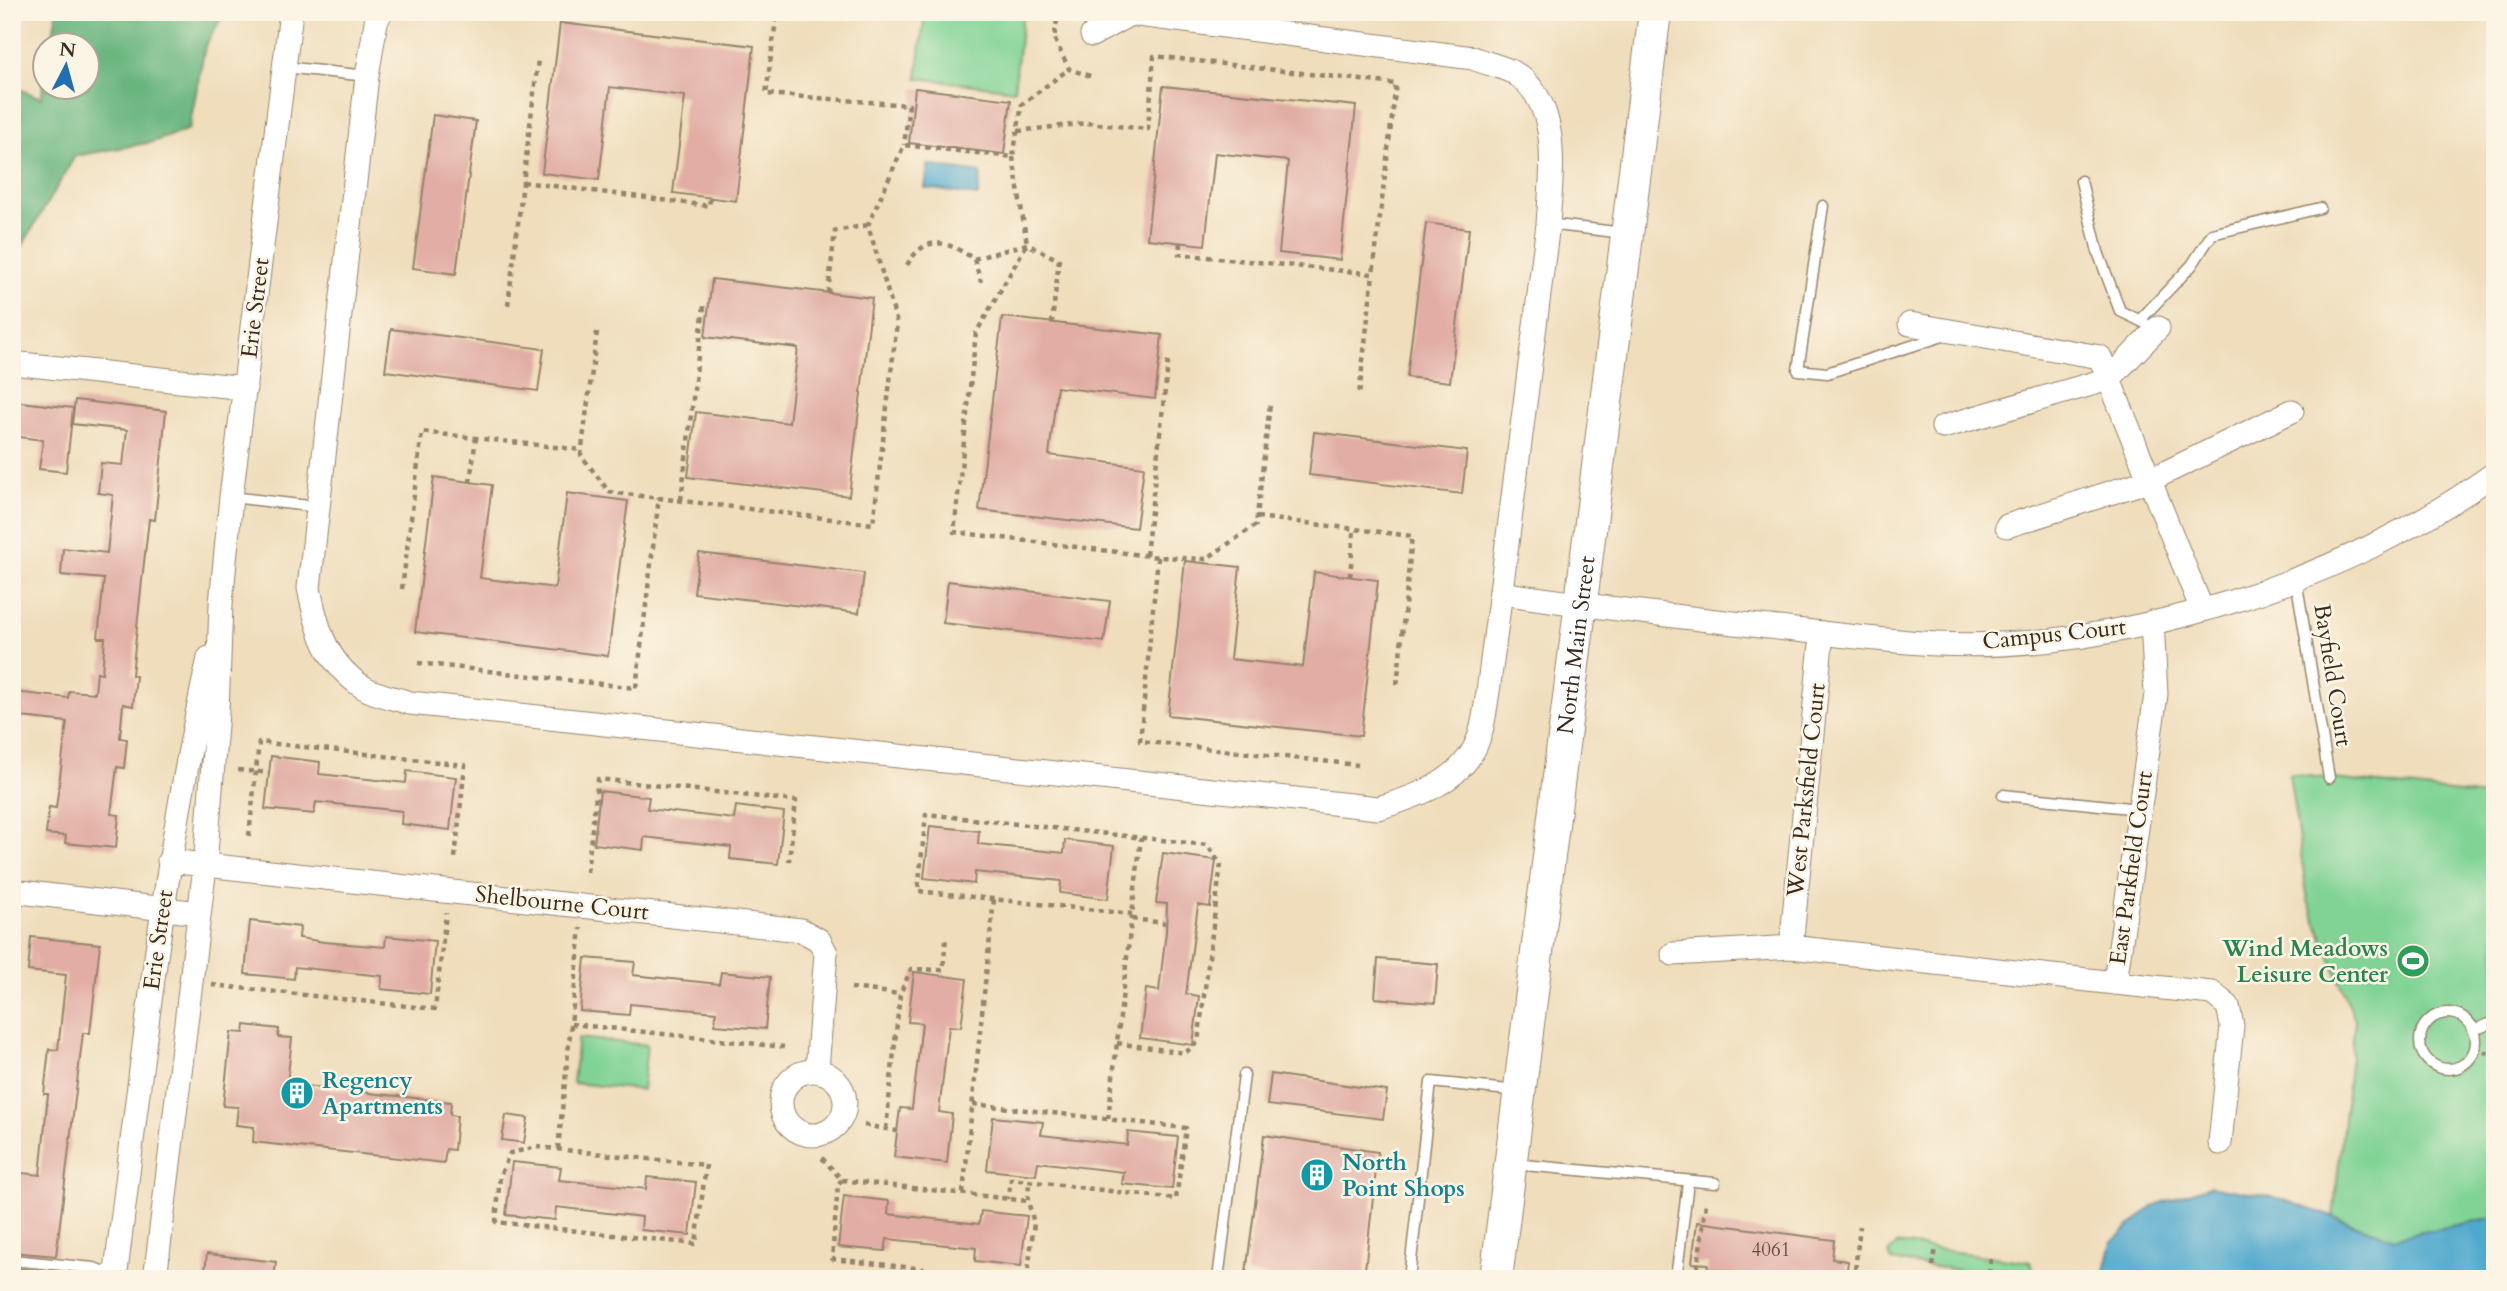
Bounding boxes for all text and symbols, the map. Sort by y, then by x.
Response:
north arrow [32,32,102,102]
text: N [58,36,78,64]
street label: Erie Street [233,256,277,360]
street label: North Main Street [1549,554,1602,736]
street label: Bayfield Court [2306,602,2360,748]
street label: Campus Court [1981,611,2127,657]
street label: West Parksfield Court [1779,682,1833,899]
street label: East Parkfield Court [2102,769,2160,967]
street label: Shelbourne Court [474,878,650,928]
street label: Erie Street [136,888,180,992]
place label: Wind Meadows Leisure Center [2221,933,2389,990]
sports icon: Wind Meadows Leisure Center [2394,942,2432,980]
place label: Regency Apartments [322,1065,443,1122]
building icon: Regency Apartments [278,1074,316,1112]
place label: North Point Shops [1342,1147,1465,1204]
building icon: North Point Shops [1298,1156,1336,1194]
house number: 4061 [1752,1237,1790,1263]

